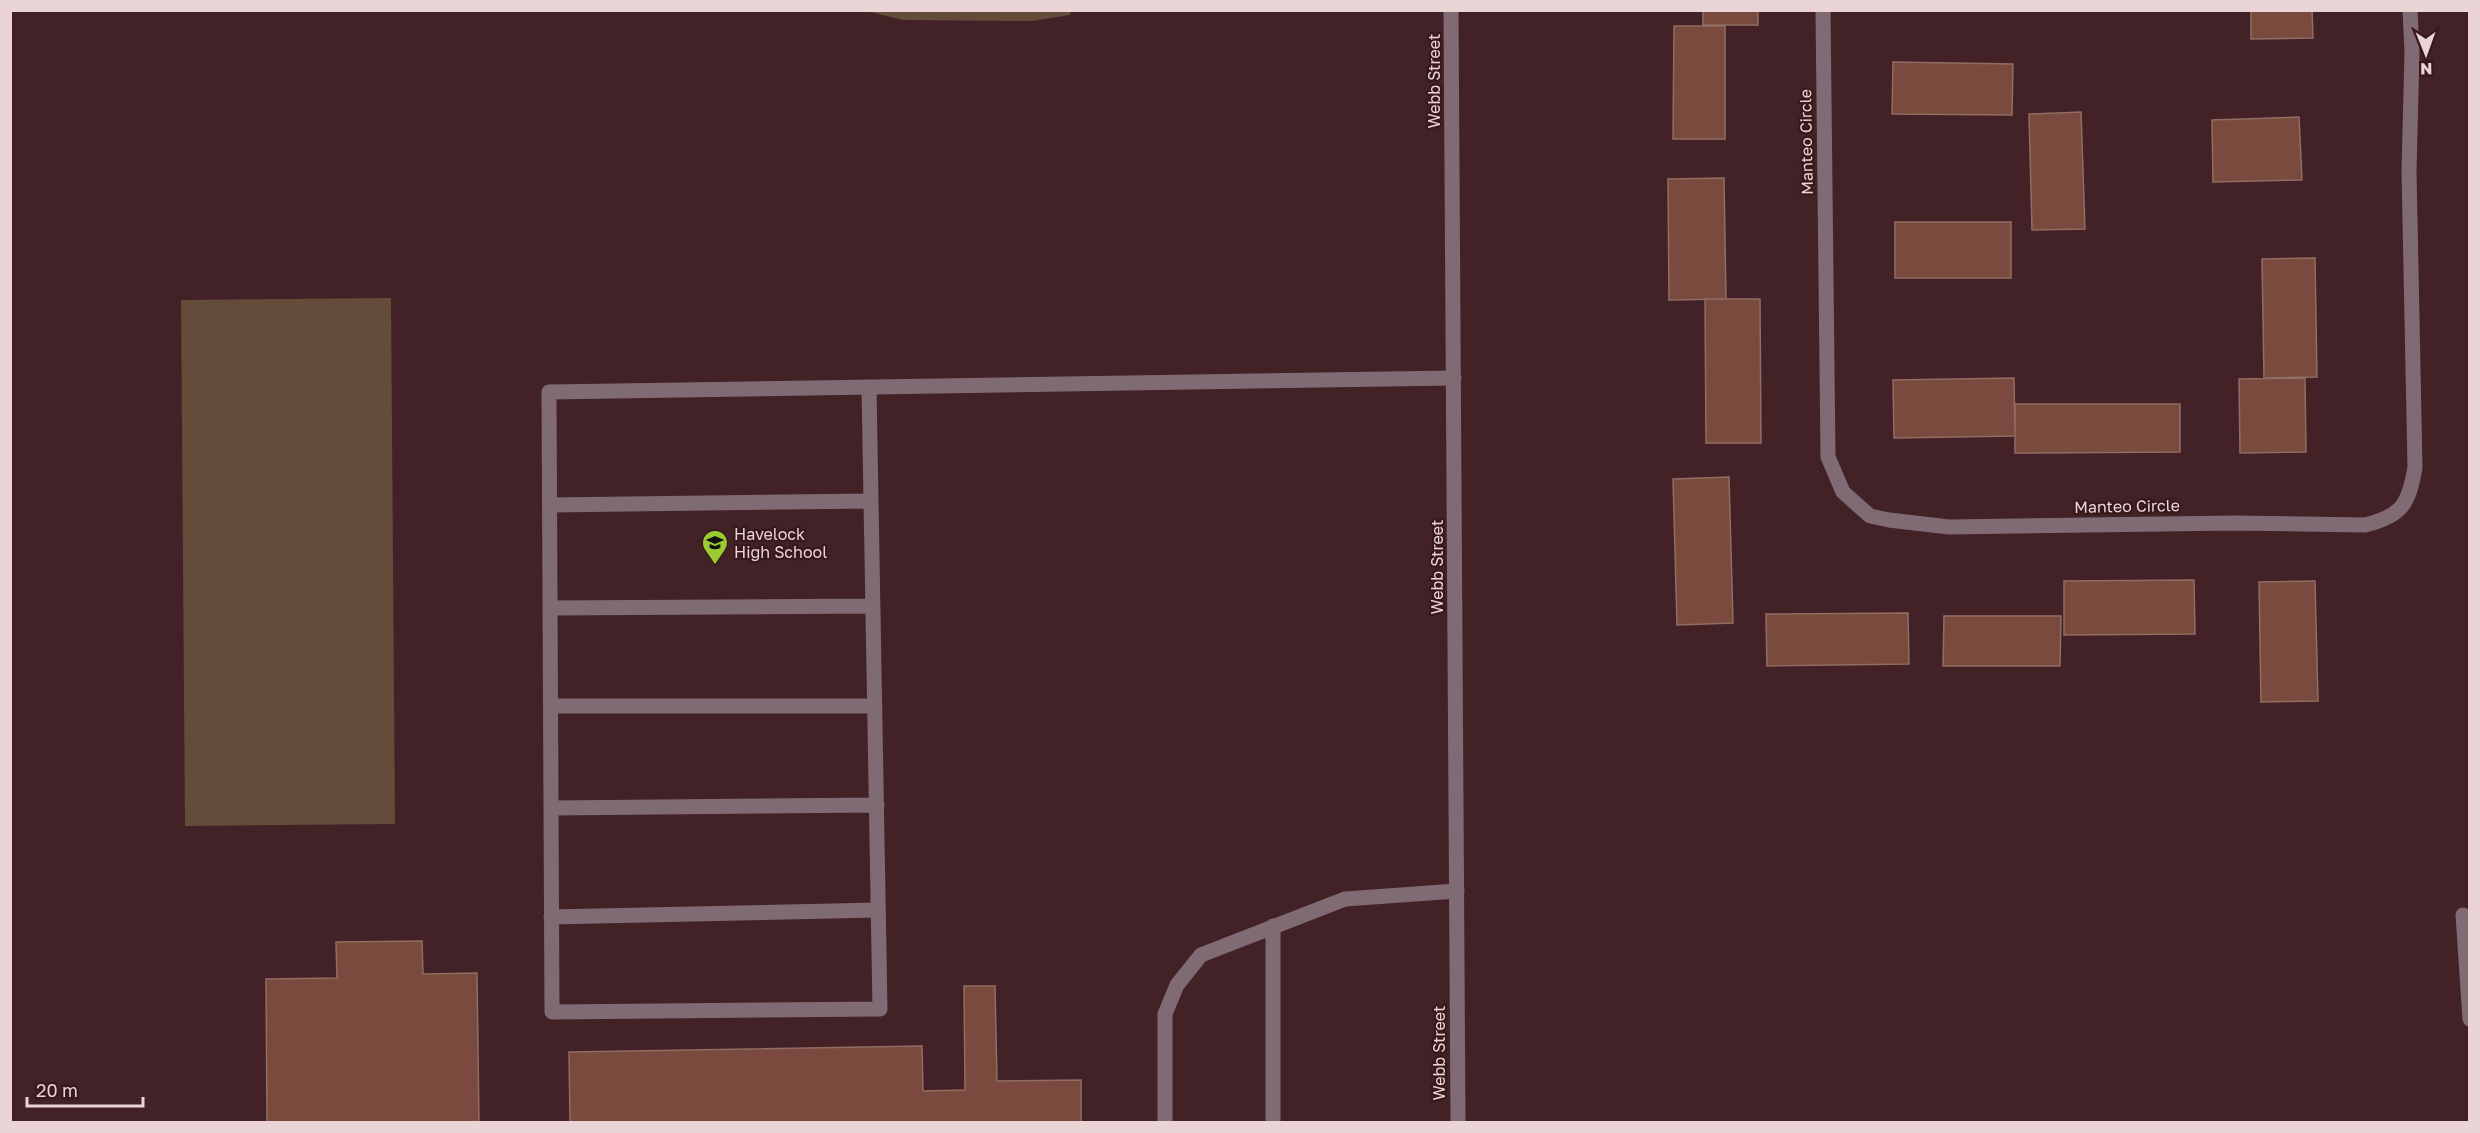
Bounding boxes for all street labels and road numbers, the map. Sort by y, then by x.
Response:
street label: Webb Street [1424,33,1444,129]
street label: Manteo Circle [1795,89,1817,195]
street label: Manteo Circle [2074,495,2180,517]
street label: Webb Street [1427,519,1447,615]
street label: Webb Street [1429,1005,1449,1101]

